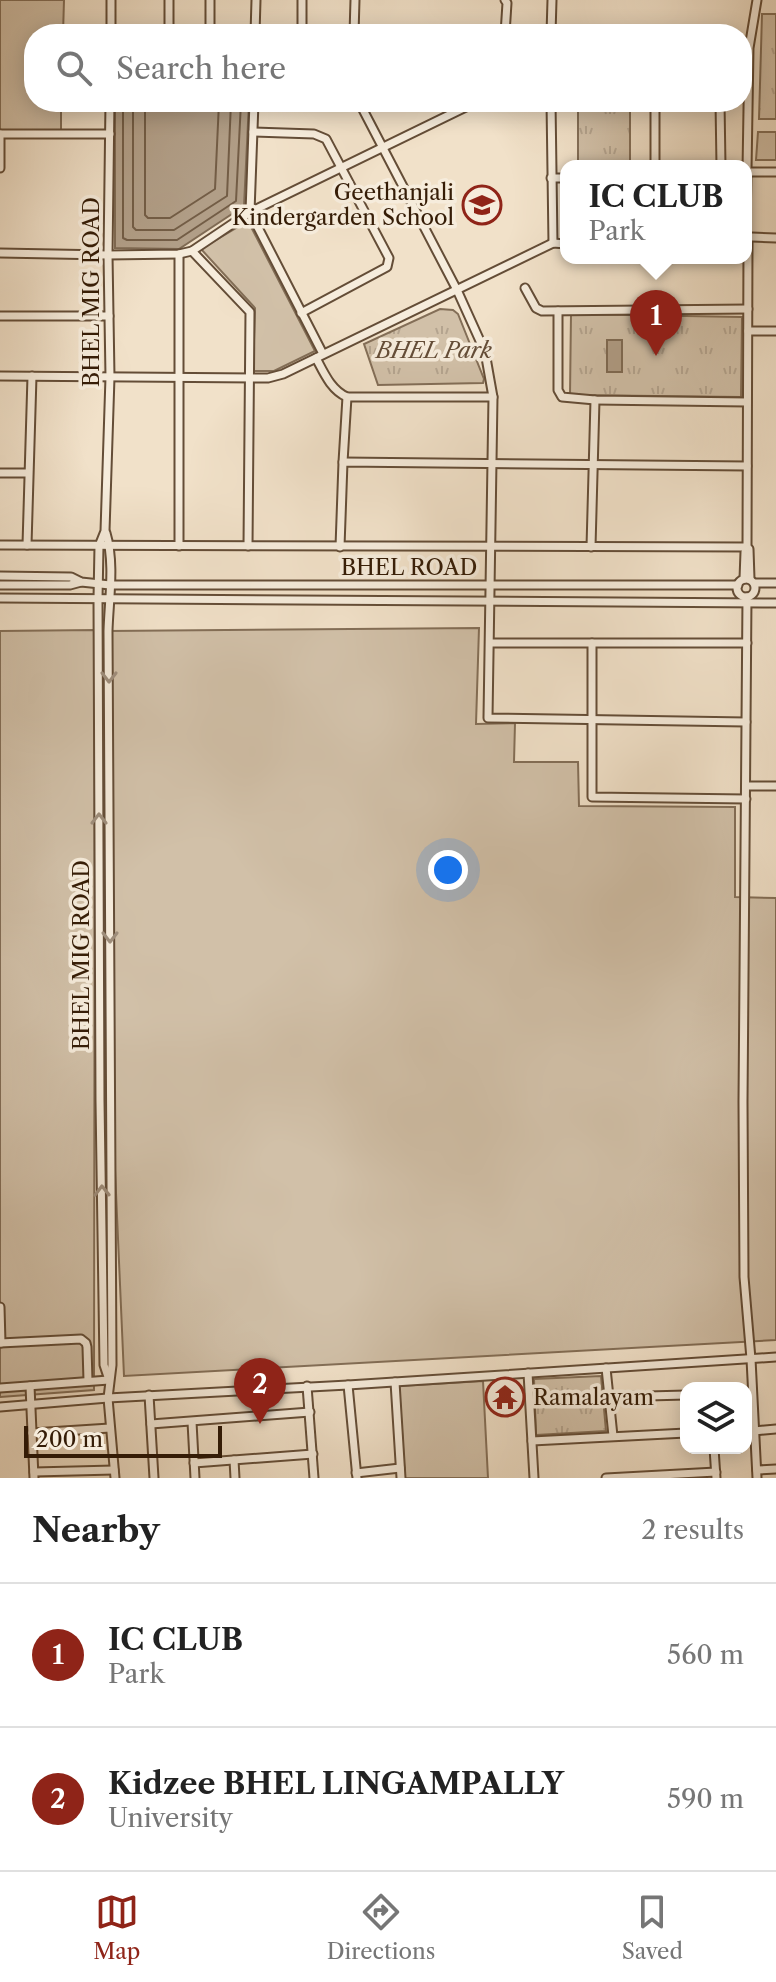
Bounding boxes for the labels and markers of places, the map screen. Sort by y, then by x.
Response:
place label: Geethanjali Kindergarden School [232,179,454,231]
school or university icon: Geethanjali Kindergarden School [461,184,503,226]
pin: 1 [630,290,682,356]
pin: 2 [234,1358,286,1424]
temple icon: Ramalayam [484,1376,526,1418]
place label: Ramalayam [533,1384,655,1411]

